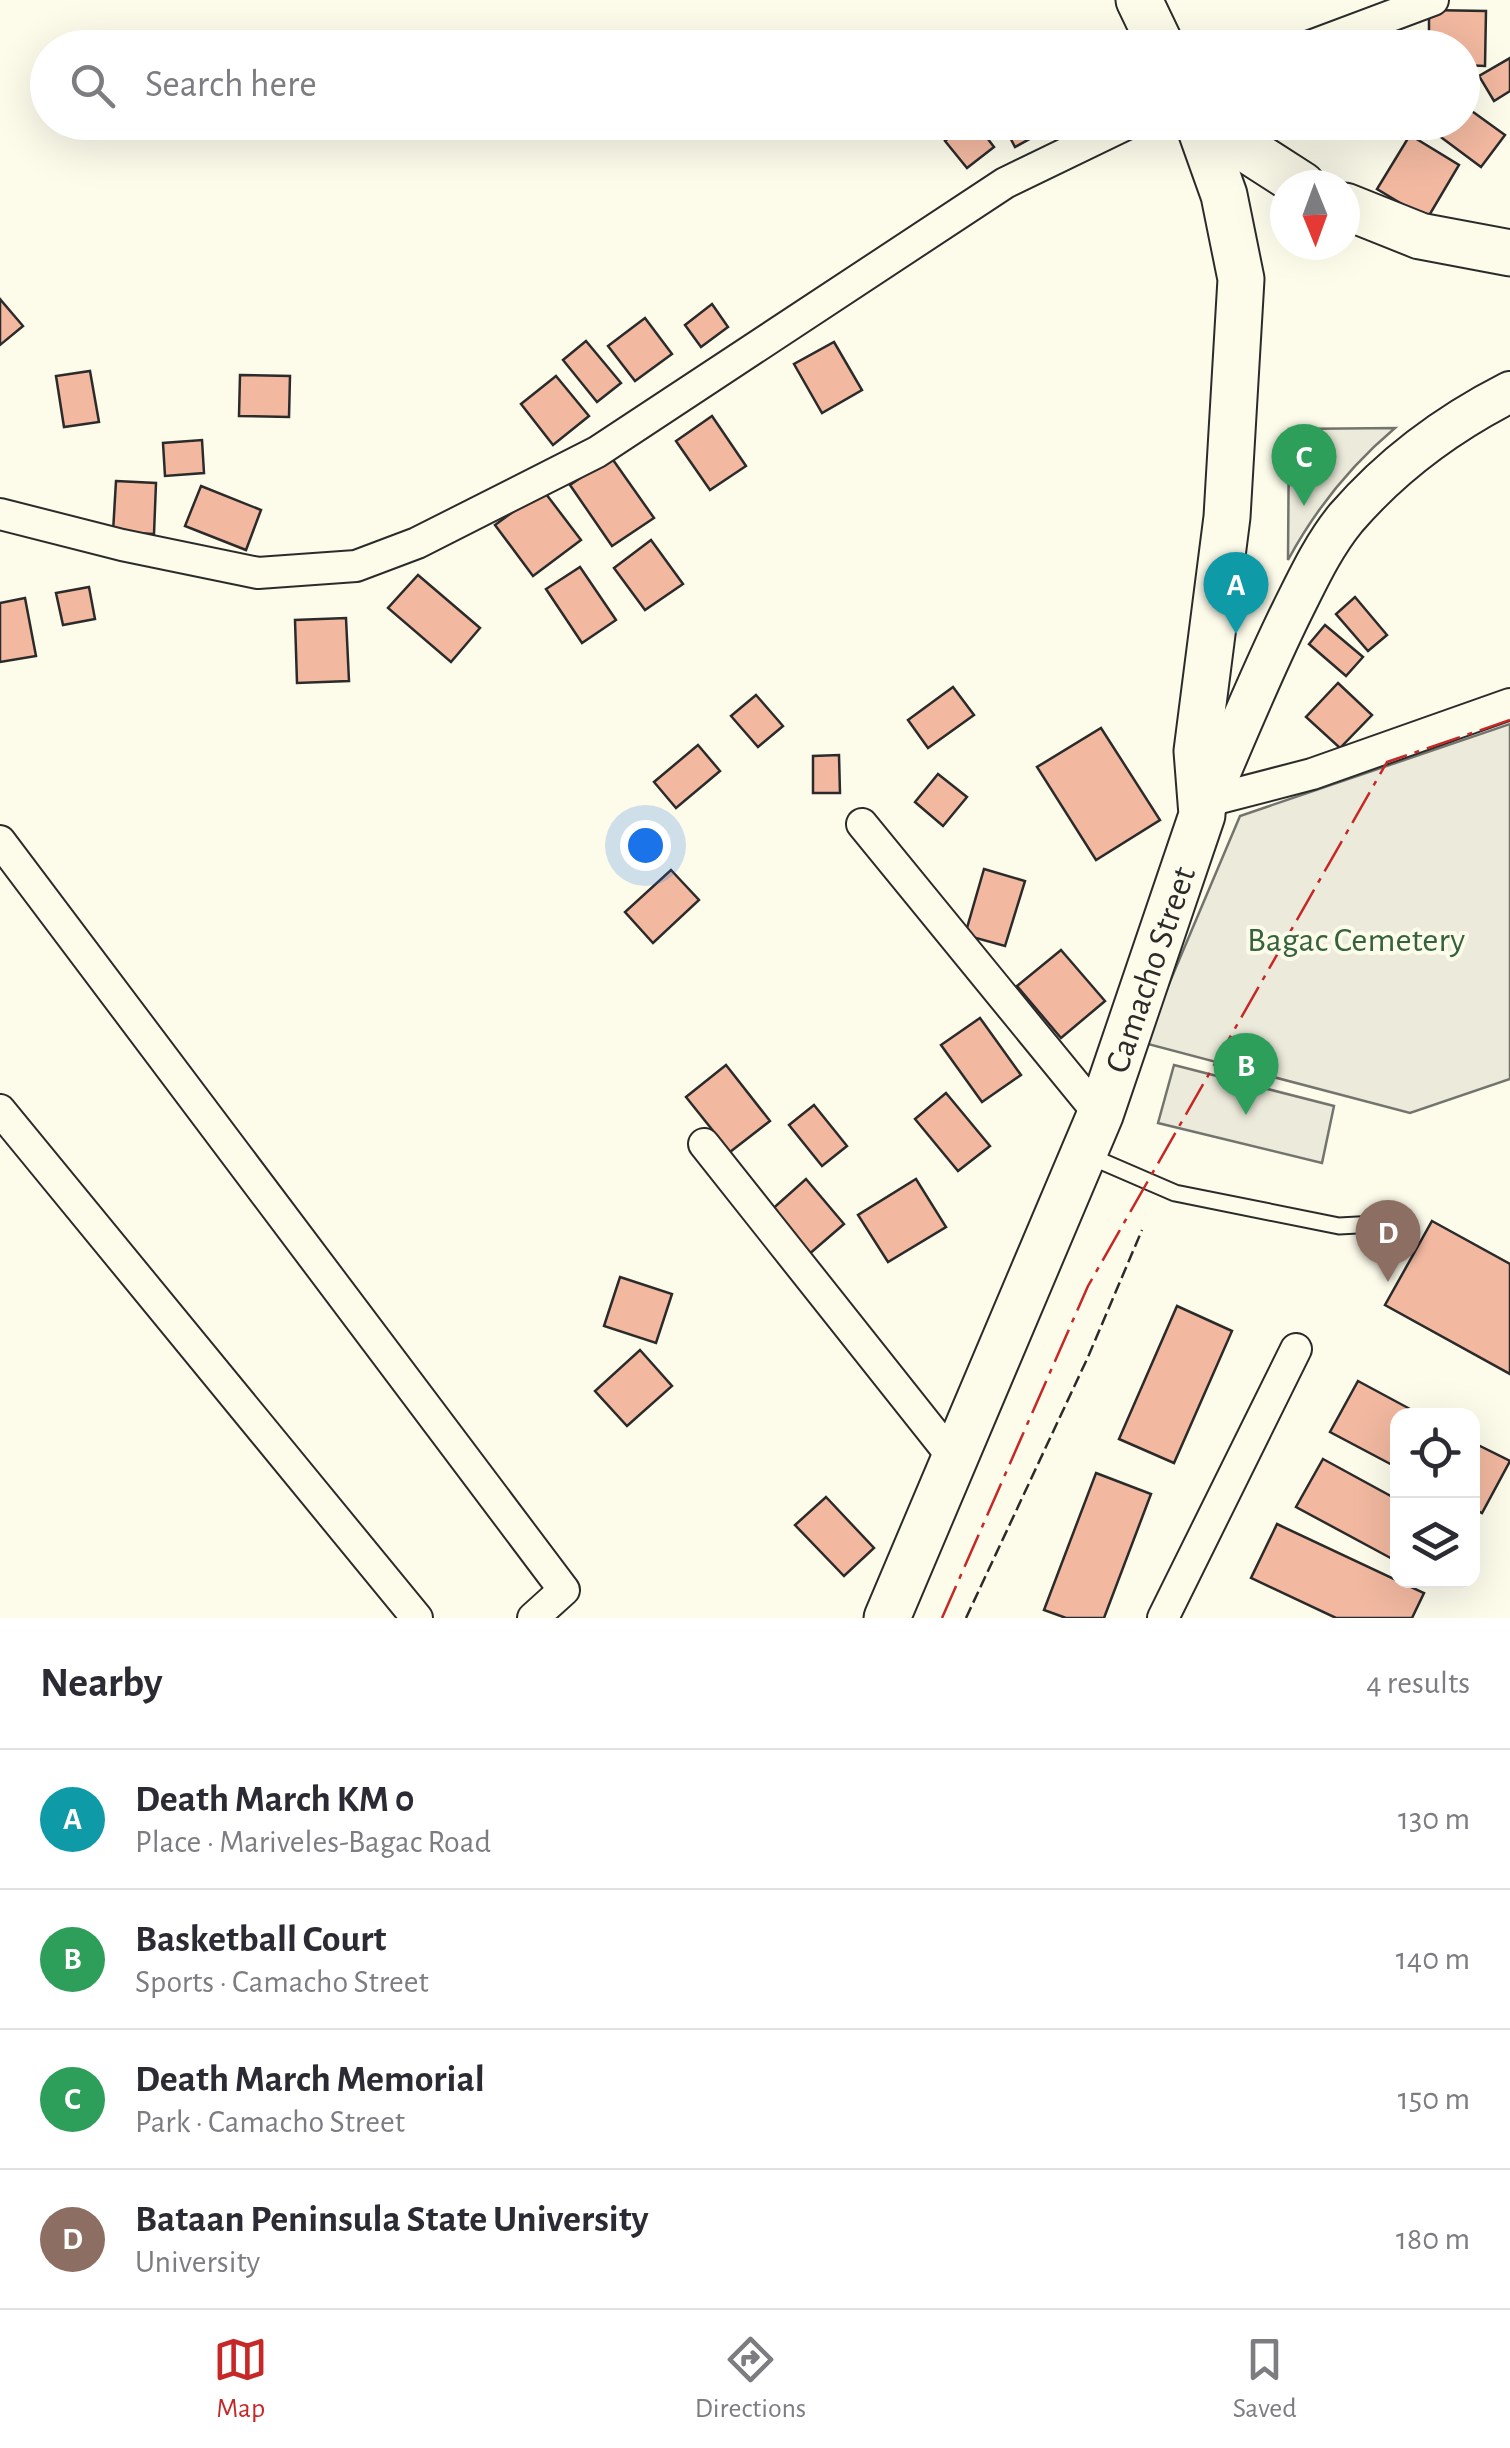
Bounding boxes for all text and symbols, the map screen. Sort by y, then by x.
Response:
search box [30,30,1480,140]
icon: search [65,58,120,113]
text: Search here [145,66,317,104]
north arrow [1270,170,1360,260]
pin: C [1272,424,1336,506]
pin: A [1204,552,1268,634]
your location [620,820,671,871]
street label: Camacho Street [1100,862,1202,1077]
park label: Bagac Cemetery [1247,923,1465,958]
pin: B [1214,1032,1278,1115]
pin: D [1356,1200,1420,1282]
map controls [1390,1408,1480,1588]
button: locate [1390,1408,1480,1498]
button: layers [1390,1498,1480,1588]
text: Nearby [40,1662,163,1704]
text: 4 results [1366,1667,1470,1699]
text: Death March KM 0 [135,1781,414,1819]
text: A [63,1803,82,1835]
text: 130 m [1398,1803,1470,1835]
text: Place · Mariveles-Bagac Road [135,1826,491,1858]
text: Basketball Court [135,1921,386,1959]
text: B [63,1943,82,1975]
text: 140 m [1396,1943,1470,1975]
text: Sports · Camacho Street [135,1966,429,1998]
text: Death March Memorial [135,2061,485,2099]
text: C [64,2083,81,2115]
text: 150 m [1398,2083,1470,2115]
text: Park · Camacho Street [135,2106,405,2138]
text: Bataan Peninsula State University [135,2201,649,2239]
text: D [62,2223,83,2255]
text: 180 m [1396,2223,1470,2255]
text: University [135,2246,260,2278]
tab: Map [213,2332,268,2426]
tab: Directions [695,2332,806,2426]
tab: Saved [1233,2332,1297,2426]

